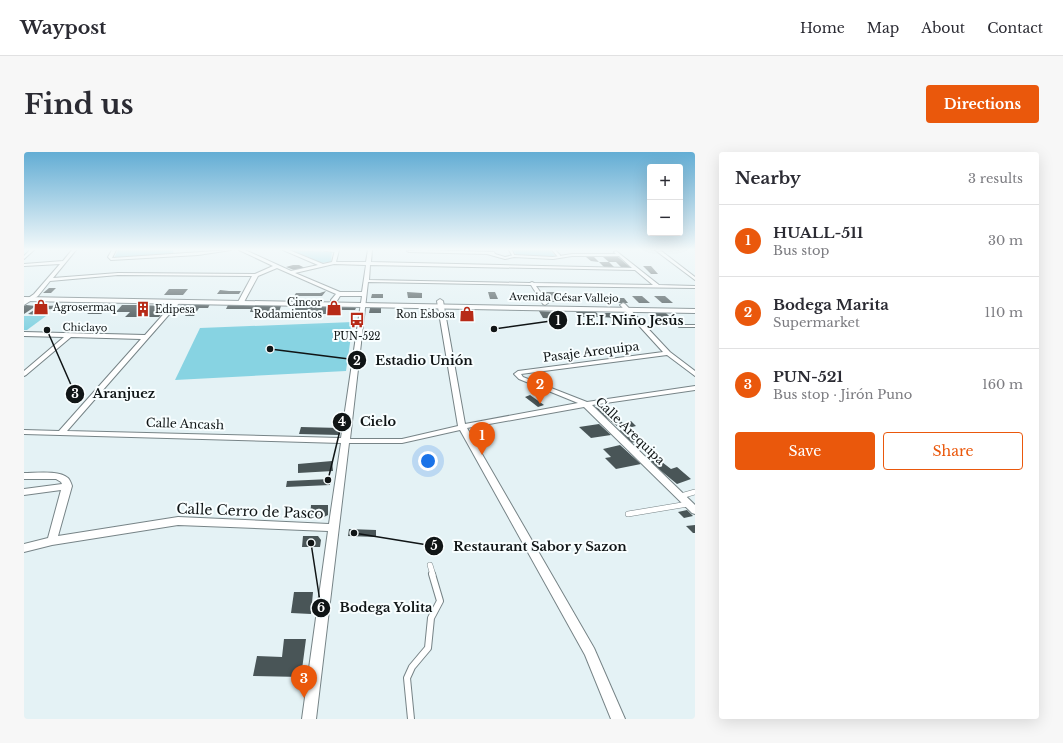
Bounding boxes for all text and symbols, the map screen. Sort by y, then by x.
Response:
text: Waypost [20,16,106,39]
text: Home [800,19,845,37]
text: Map [867,19,899,37]
text: About [921,19,965,37]
text: Contact [987,19,1043,37]
button: Directions [926,85,1039,123]
text: Find us [24,87,134,122]
map controls [647,164,683,236]
button: + [647,164,683,200]
text: Nearby [735,168,801,189]
text: 3 results [968,170,1023,187]
button: − [647,200,683,236]
text: HUALL-511 [773,223,863,242]
text: 1 [745,232,751,249]
text: 30 m [988,232,1023,249]
text: Bus stop [773,242,829,259]
street label: Avenida César Vallejo [508,290,619,305]
text: Bodega Marita [773,295,889,314]
place label: Cincor Rodamientos [254,296,322,321]
shop icon: Agrosermaq [32,298,50,316]
shop icon: Cincor Rodamientos [325,299,343,317]
building icon: Edipesa [134,300,152,318]
place label: Agrosermaq [52,301,116,314]
place label: Edipesa [155,303,195,316]
text: 2 [744,304,752,321]
text: 110 m [984,304,1023,321]
shop icon: Ron Esbosa [458,305,476,323]
place label: Ron Esbosa [396,308,455,321]
callout: I.E.I. Niño Jesús [548,308,691,333]
bus stop icon: PUN-522 [348,311,366,329]
text: I.E.I. Niño Jesús [577,312,683,329]
text: 1 [555,313,561,328]
text: Supermarket [773,314,860,331]
street label: Chiclayo [62,321,108,334]
place label: PUN-522 [333,330,381,343]
street label: Pasaje Arequipa [542,338,640,365]
callout: Estadio Unión [347,348,481,373]
text: Estadio Unión [375,352,473,369]
text: 2 [353,353,361,368]
text: PUN-521 [773,367,843,386]
pin: 2 [527,371,553,404]
text: 3 [744,376,752,393]
text: 160 m [982,376,1023,393]
callout: Aranjuez [65,381,163,406]
text: Aranjuez [92,385,155,402]
text: 3 [71,386,79,401]
text: Bus stop · Jirón Puno [773,386,912,403]
street label: Calle Arequipa [593,394,668,468]
callout: Cielo [332,409,404,434]
text: Cielo [360,413,397,430]
text: 4 [338,414,346,429]
street label: Calle Ancash [146,415,224,432]
pin: 1 [469,422,495,455]
button: Save [735,432,875,470]
button: Share [883,432,1023,470]
your location [418,451,438,471]
street label: Calle Cerro de Pasco [176,499,324,523]
callout: Restaurant Sabor y Sazon [424,534,635,559]
text: 5 [430,538,438,553]
text: Restaurant Sabor y Sazon [453,538,627,555]
callout: Bodega Yolita [311,595,441,620]
text: Bodega Yolita [340,599,433,616]
text: 6 [317,600,325,615]
pin: 3 [291,665,317,698]

